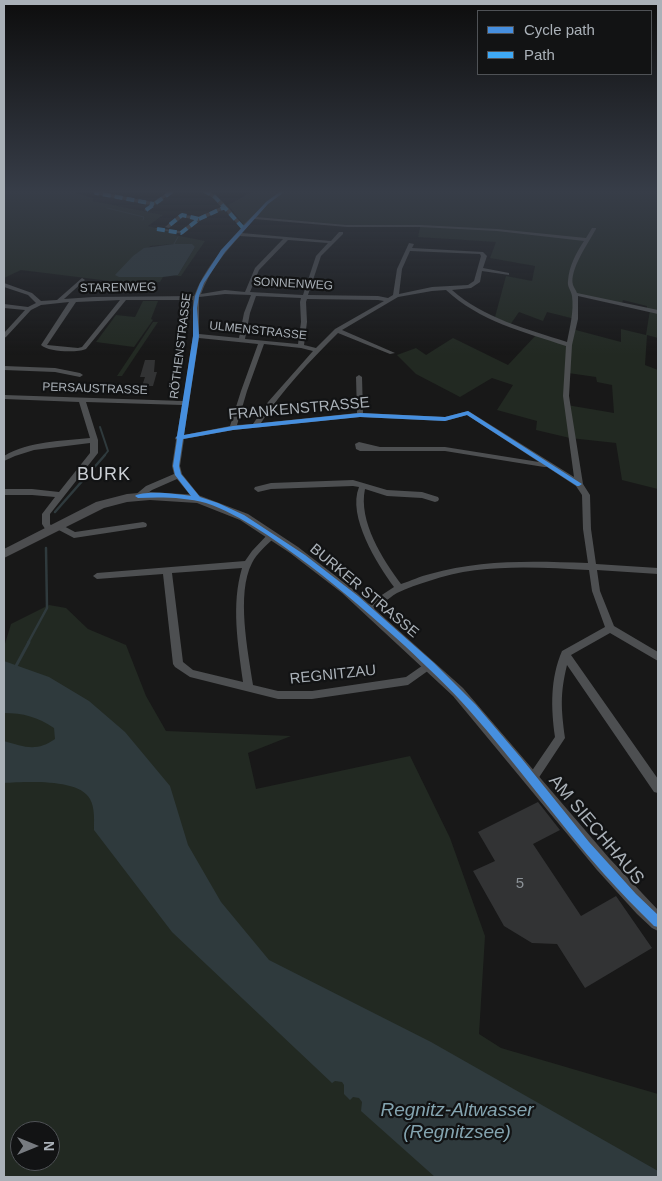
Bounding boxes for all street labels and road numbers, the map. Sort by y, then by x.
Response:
street label: SONNENWEG [253,275,333,293]
street label: STARENWEG [80,280,156,296]
street label: RÖTHENSTRASSE [167,292,195,400]
street label: ULMENSTRASSE [209,319,307,343]
street label: PERSAUSTRASSE [42,380,148,398]
street label: FRANKENSTRASSE [228,394,370,424]
street label: BURKER STRASSE [306,540,422,642]
street label: REGNITZAU [289,662,377,688]
street label: AM SIECHHAUS [544,771,648,889]

